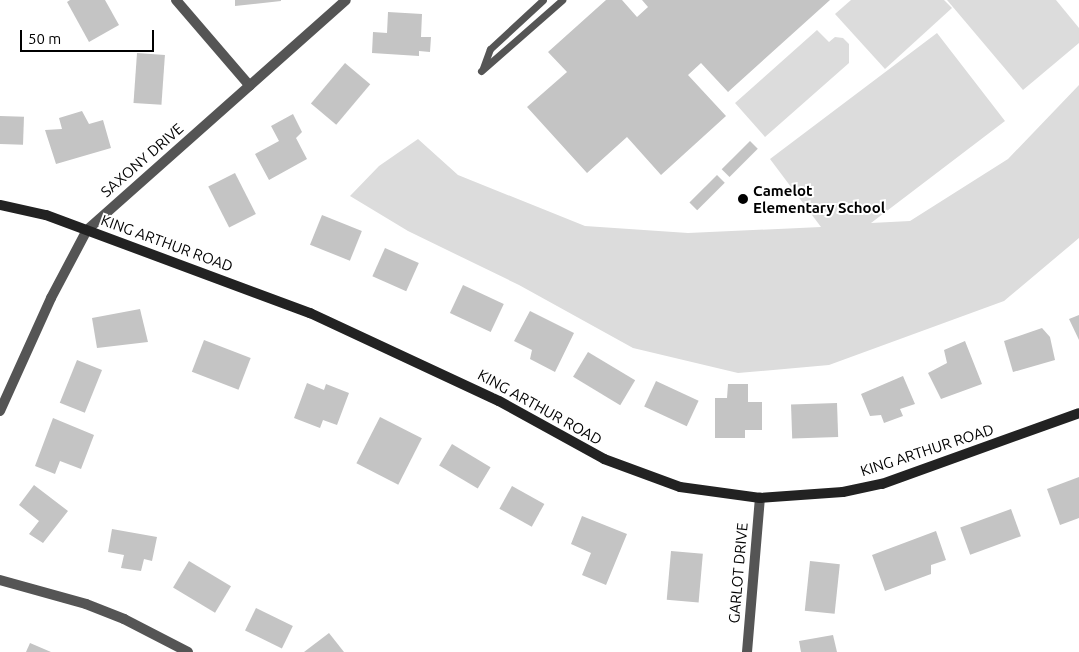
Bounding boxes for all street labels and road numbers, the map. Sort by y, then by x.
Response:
street label: SAXONY DRIVE [97,119,187,201]
street label: KING ARTHUR ROAD [99,211,235,275]
street label: KING ARTHUR ROAD [475,365,605,449]
street label: KING ARTHUR ROAD [858,420,996,480]
street label: GARLOT DRIVE [725,522,751,624]

